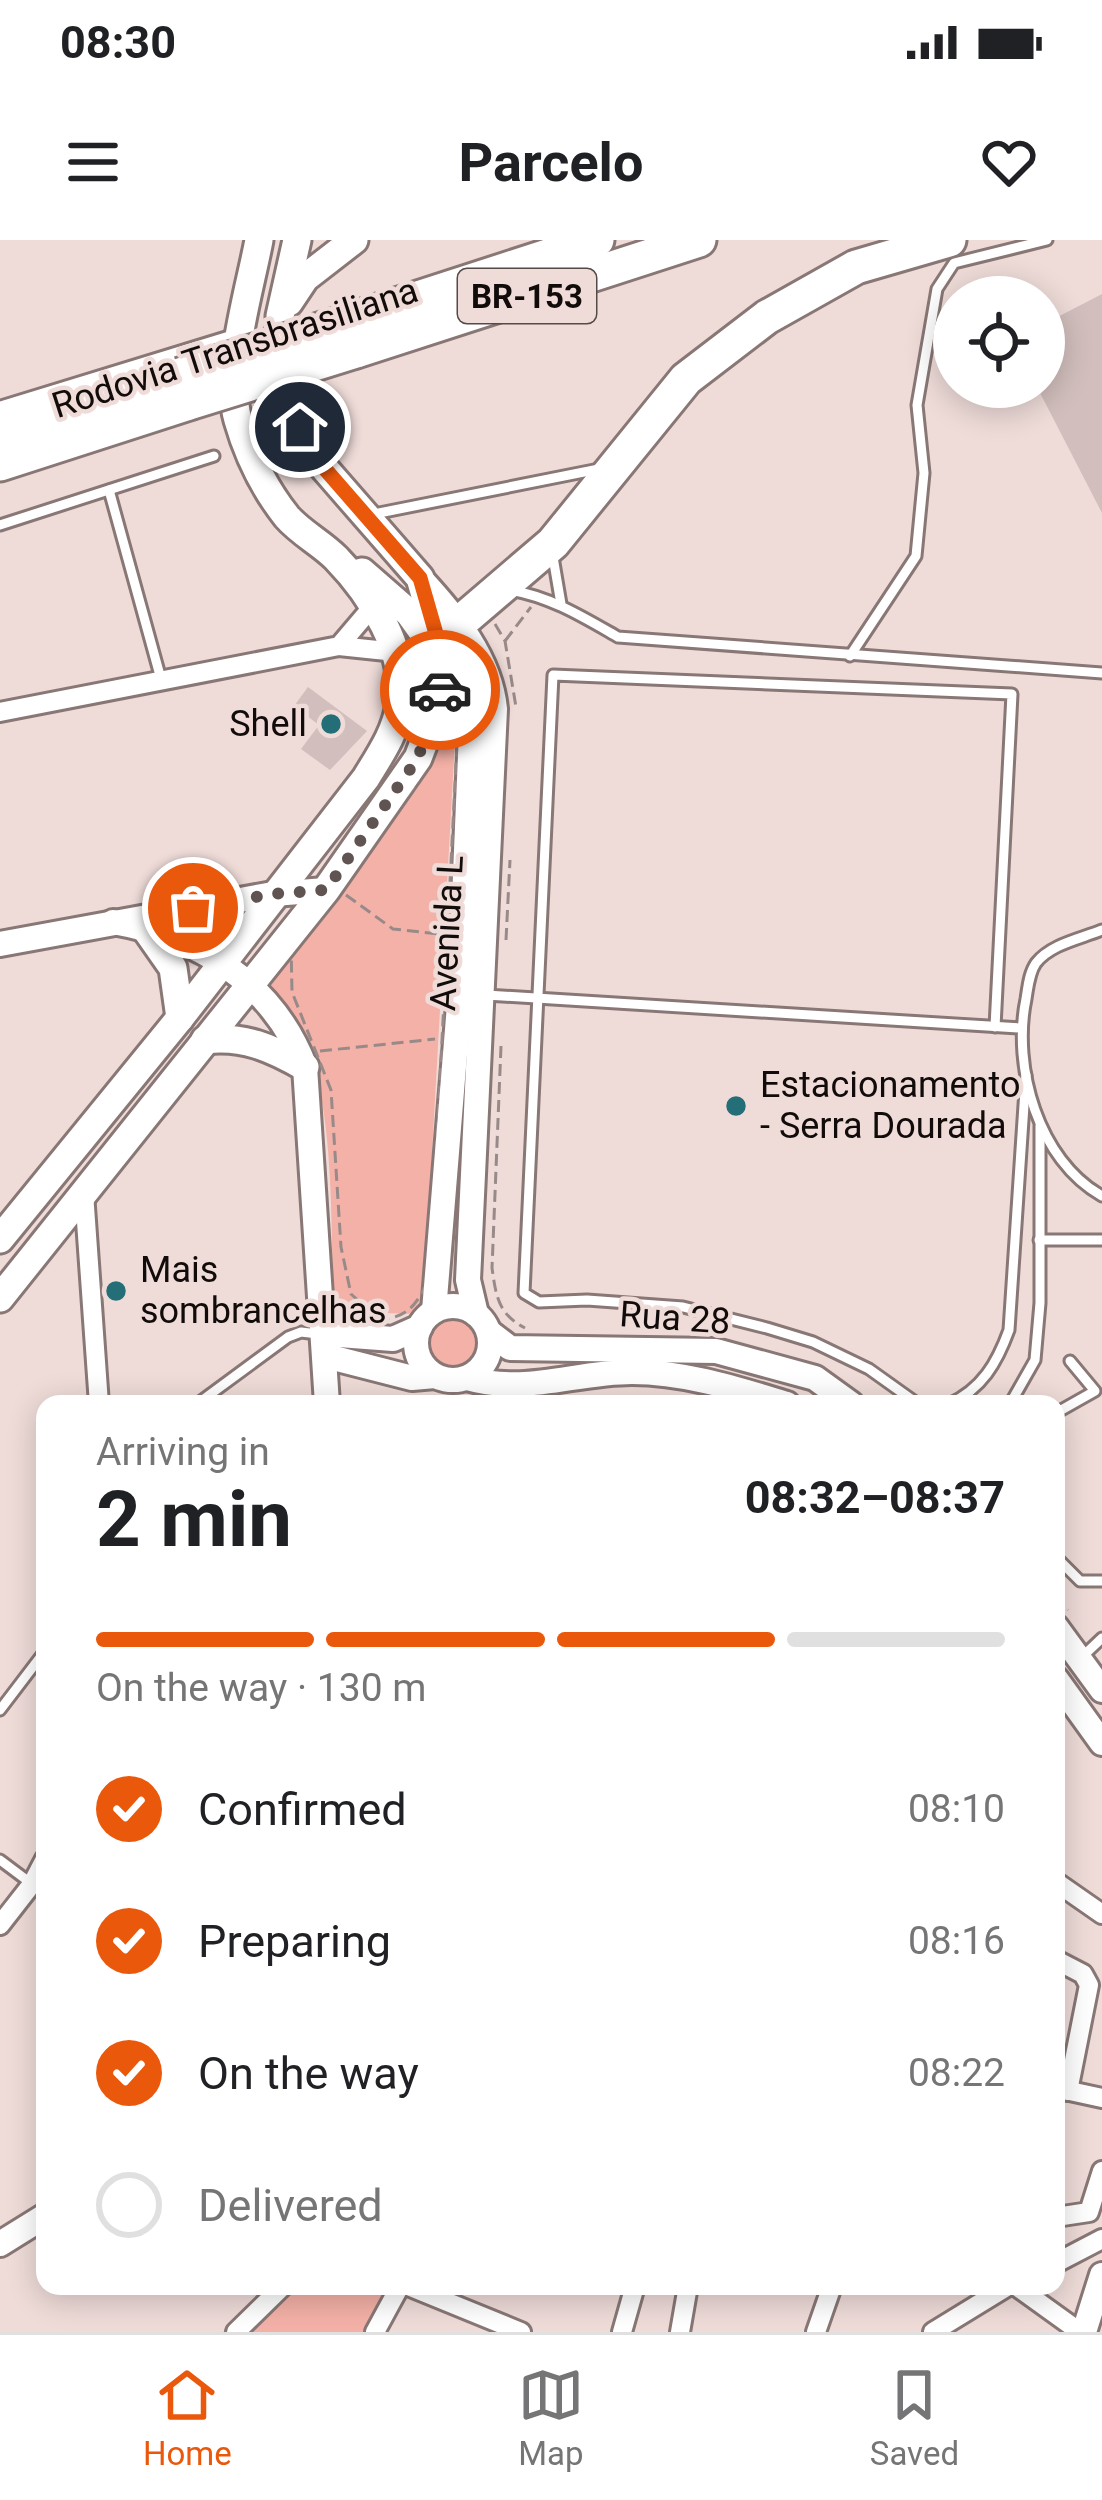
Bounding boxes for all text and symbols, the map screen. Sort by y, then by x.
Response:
text: 08:30 [60,16,176,69]
icon: menu [60,129,126,195]
icon: heart [976,129,1042,195]
text: Parcelo [459,131,643,194]
street label: Rodovia Transbrasiliana [47,269,423,427]
road number: BR-153 [458,269,596,323]
map controls [933,276,1065,408]
button: locate [933,276,1065,408]
pin [249,376,351,478]
icon: home [267,394,333,460]
courier [380,630,500,750]
icon: car [407,657,473,723]
place label: Shell [229,703,307,745]
marker: Shell [318,711,344,737]
street label: Avenida L [422,854,472,1012]
pin [142,857,244,959]
icon: bag [160,875,226,941]
place label: Estacionamento - Serra Dourada [760,1064,1021,1147]
marker: Estacionamento - Serra Dourada [723,1093,749,1119]
place label: Mais sombrancelhas [140,1249,387,1332]
marker: Mais sombrancelhas [103,1278,129,1304]
street label: Rua 28 [618,1293,732,1343]
text: Arriving in [96,1429,270,1475]
text: 08:32–08:37 [745,1471,1005,1524]
text: 2 min [96,1474,292,1565]
text: On the way · 130 m [96,1665,427,1711]
icon: check [96,1776,162,1842]
text: Confirmed [198,1783,407,1836]
text: 08:10 [908,1786,1005,1832]
icon: check [96,1908,162,1974]
text: Preparing [198,1915,391,1968]
text: 08:16 [908,1918,1005,1964]
icon: check [96,2040,162,2106]
text: On the way [198,2047,419,2100]
text: 08:22 [908,2050,1005,2096]
text: Delivered [198,2179,383,2232]
tab: Home [143,2362,232,2473]
tab: Map [518,2362,584,2473]
tab: Saved [870,2362,959,2473]

